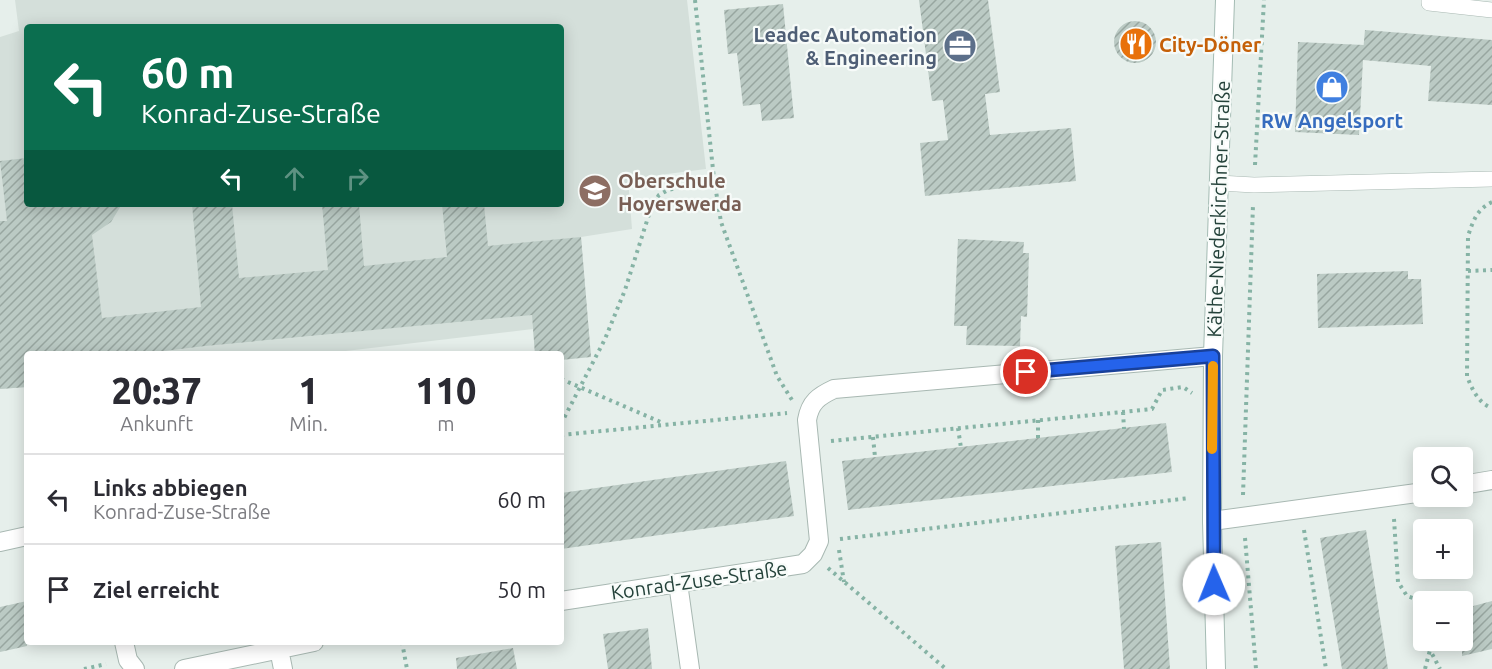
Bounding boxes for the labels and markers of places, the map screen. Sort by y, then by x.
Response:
place label: Leadec Automation & Engineering [753,23,937,69]
restaurant icon: City-Döner [1118,26,1154,62]
office icon: Leadec Automation & Engineering [942,28,978,64]
place label: City-Döner [1159,33,1262,56]
shop icon: RW Angelsport [1314,69,1350,105]
place label: RW Angelsport [1261,109,1403,132]
place label: Oberschule Hoyerswerda [618,169,742,215]
school or university icon: Oberschule Hoyerswerda [577,173,613,209]
pin [1000,346,1051,397]

